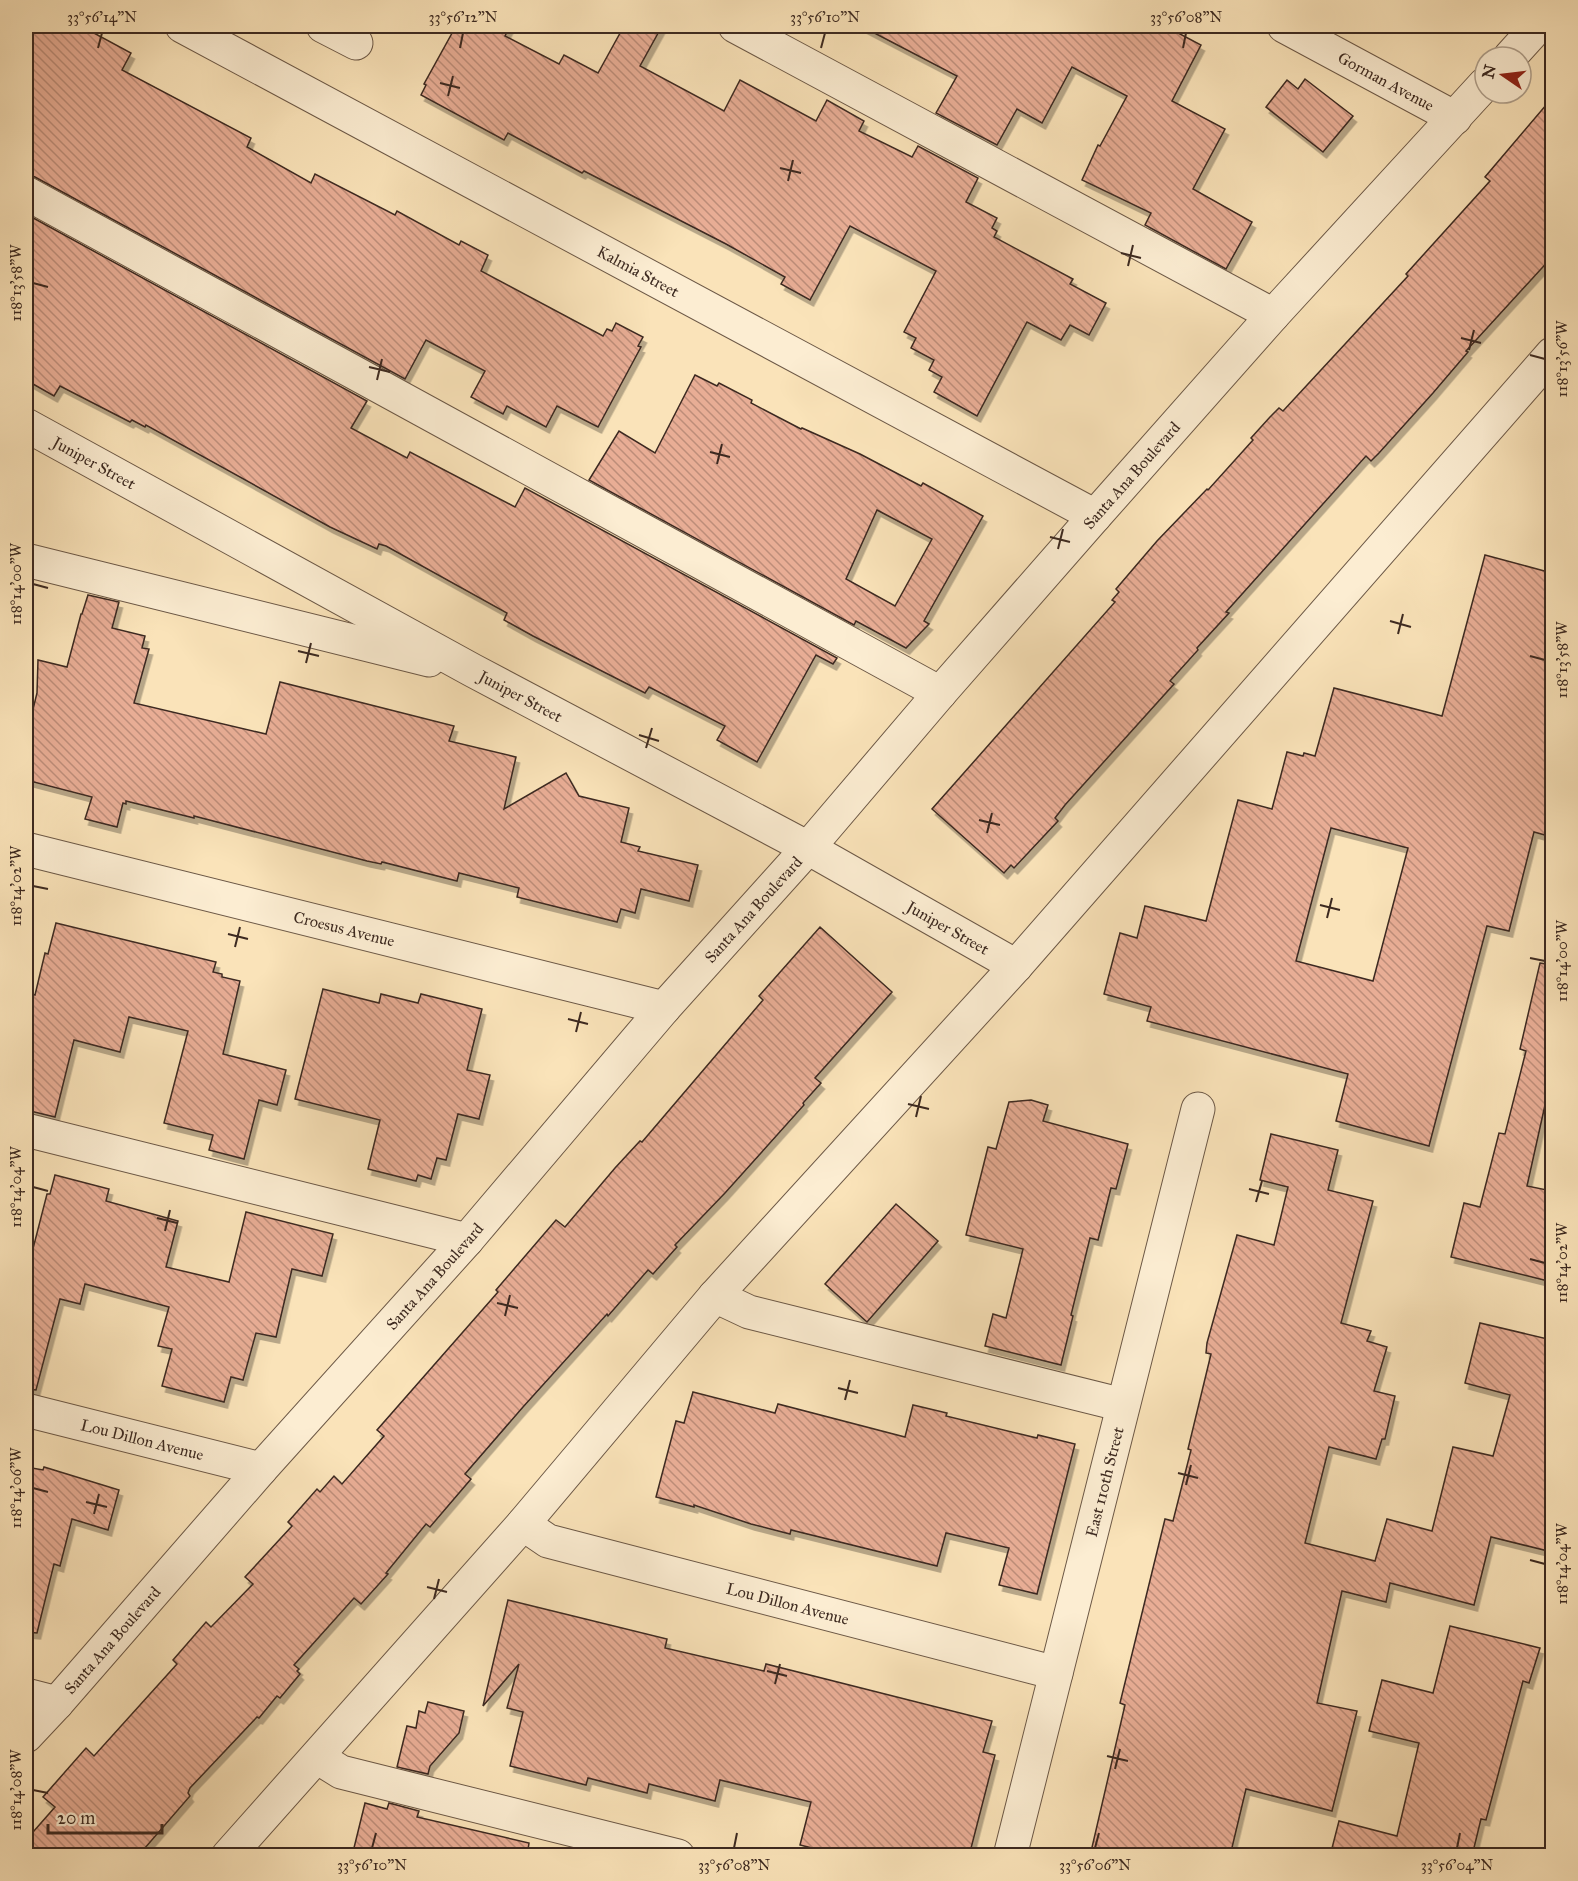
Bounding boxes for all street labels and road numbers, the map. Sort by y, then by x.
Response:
street label: Gorman Avenue [1335,48,1437,115]
street label: Kalmia Street [594,242,683,301]
street label: Santa Ana Boulevard [1079,418,1184,533]
street label: Juniper Street [47,432,139,494]
street label: Juniper Street [473,665,566,726]
street label: Santa Ana Boulevard [701,852,806,967]
street label: Juniper Street [901,896,993,959]
street label: Croesus Avenue [292,907,397,951]
street label: Santa Ana Boulevard [382,1219,487,1334]
street label: Lou Dillon Avenue [79,1415,206,1464]
street label: East 110th Street [1082,1424,1128,1539]
street label: Lou Dillon Avenue [724,1579,851,1629]
street label: Santa Ana Boulevard [60,1582,164,1698]

